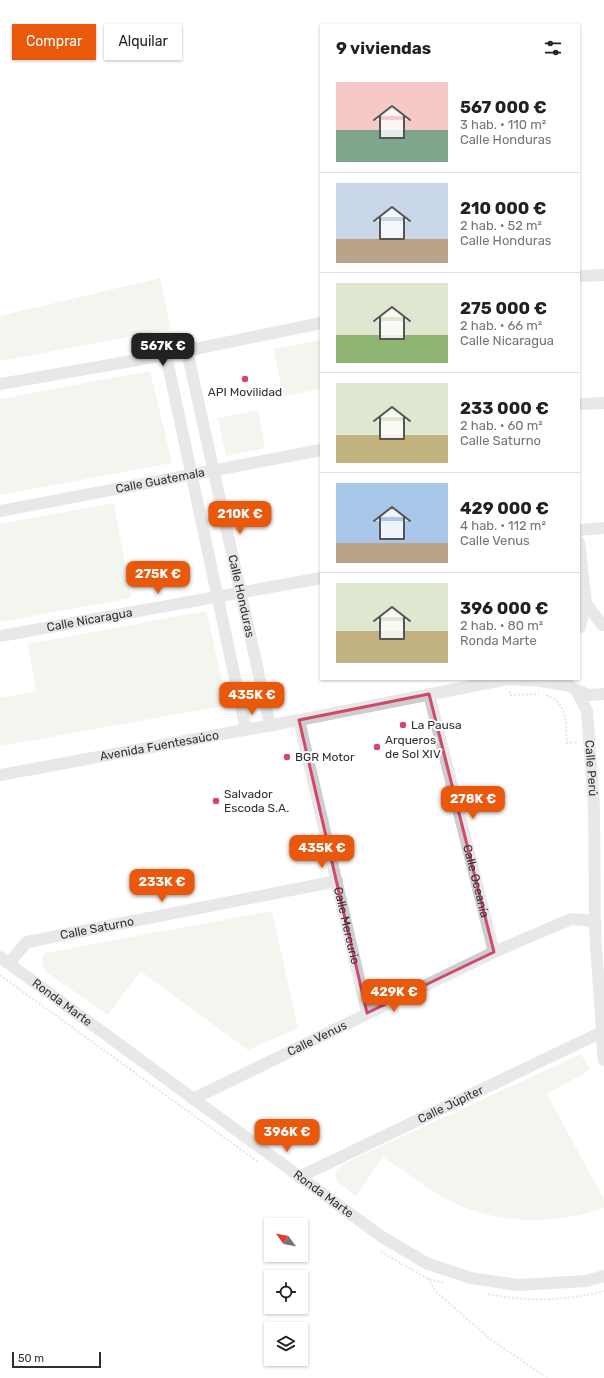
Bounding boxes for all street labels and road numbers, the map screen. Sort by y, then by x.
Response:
street label: Calle Guatemala [114,465,206,496]
street label: Calle Honduras [225,553,257,639]
street label: Calle Nicaragua [46,605,133,634]
street label: Avenida Fuentesaúco [99,728,220,763]
street label: Calle Perú [582,740,600,797]
street label: Calle Oceanía [460,843,492,919]
street label: Calle Mercurio [331,885,362,966]
street label: Calle Saturno [59,914,135,942]
street label: Ronda Marte [29,976,95,1029]
street label: Calle Venus [285,1018,349,1059]
street label: Calle Júpiter [415,1083,486,1126]
street label: Ronda Marte [291,1167,356,1221]

